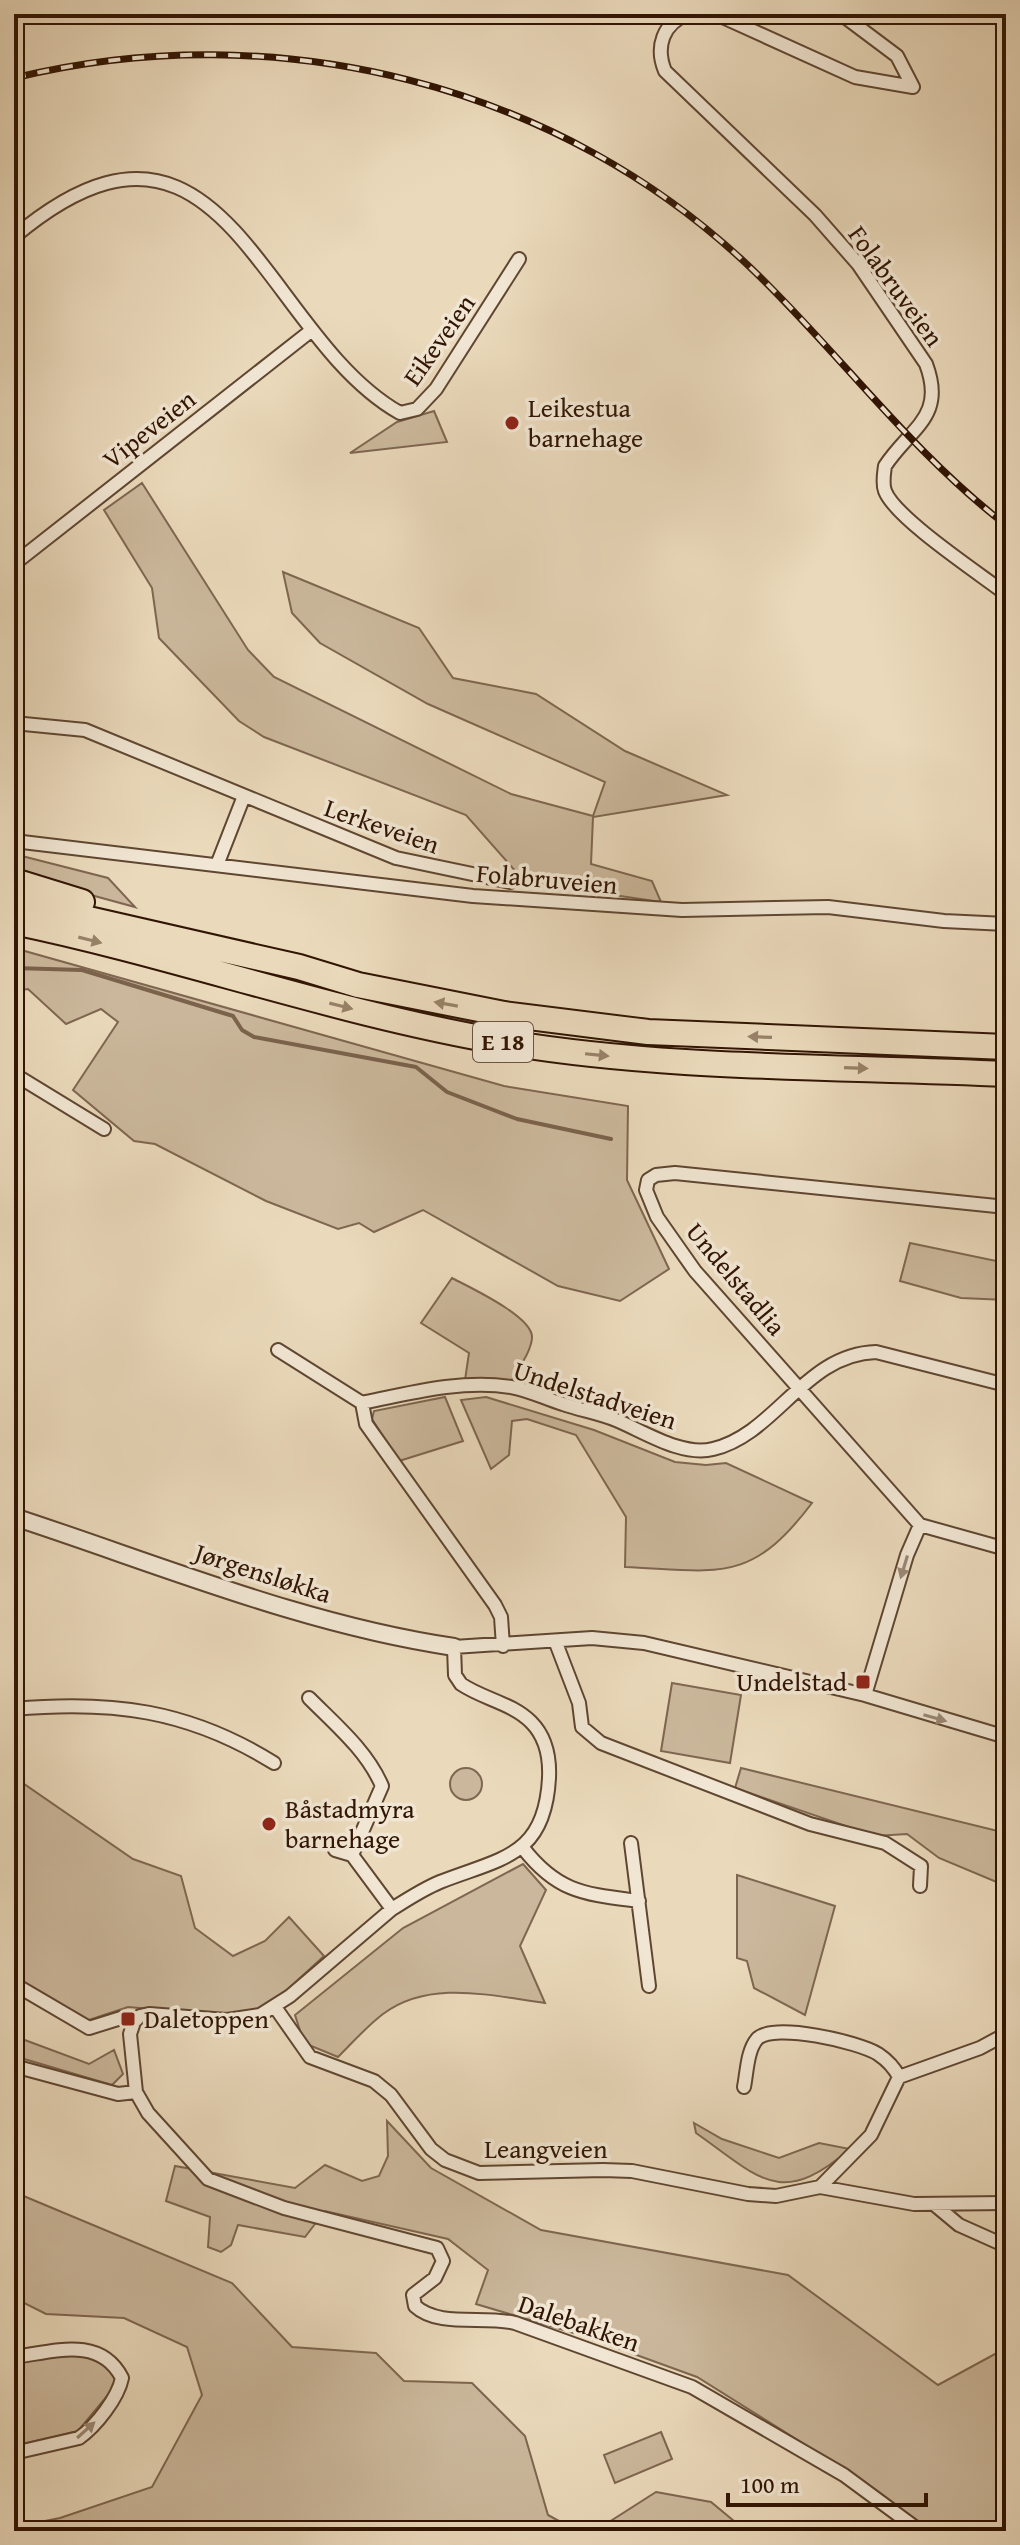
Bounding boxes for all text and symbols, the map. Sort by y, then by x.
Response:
street label: Folabruveien [839,217,954,355]
street label: Eikeveien [393,286,485,393]
street label: Vipeveien [94,379,204,478]
place label: Leikestua barnehage [528,388,643,457]
marker: Leikestua barnehage [503,414,521,432]
street label: Lerkeveien [320,788,445,863]
street label: Folabruveien [475,853,620,904]
one-way arrow [77,935,102,947]
one-way arrow [434,998,459,1010]
one-way arrow [329,1001,354,1013]
road number: E 18 [473,1022,533,1062]
one-way arrow [747,1030,772,1043]
one-way arrow [584,1048,609,1061]
one-way arrow [844,1062,869,1075]
street label: Undelstadlia [677,1213,796,1344]
street label: Undelstadveien [509,1350,682,1439]
street label: Jørgensløkka [187,1531,337,1613]
one-way arrow [897,1555,909,1579]
place label: Undelstad [736,1662,847,1701]
marker: Undelstad [854,1673,872,1691]
one-way arrow [923,1712,947,1725]
place label: Båstadmyra barnehage [285,1789,415,1858]
marker: Båstadmyra barnehage [260,1815,278,1833]
place label: Daletoppen [144,1999,269,2038]
marker: Daletoppen [119,2010,137,2028]
street label: Leangveien [484,2129,608,2168]
street label: Dalebakken [513,2284,645,2362]
one-way arrow [76,2421,95,2439]
scale bar [728,2457,926,2507]
text: 100 m [740,2467,800,2502]

